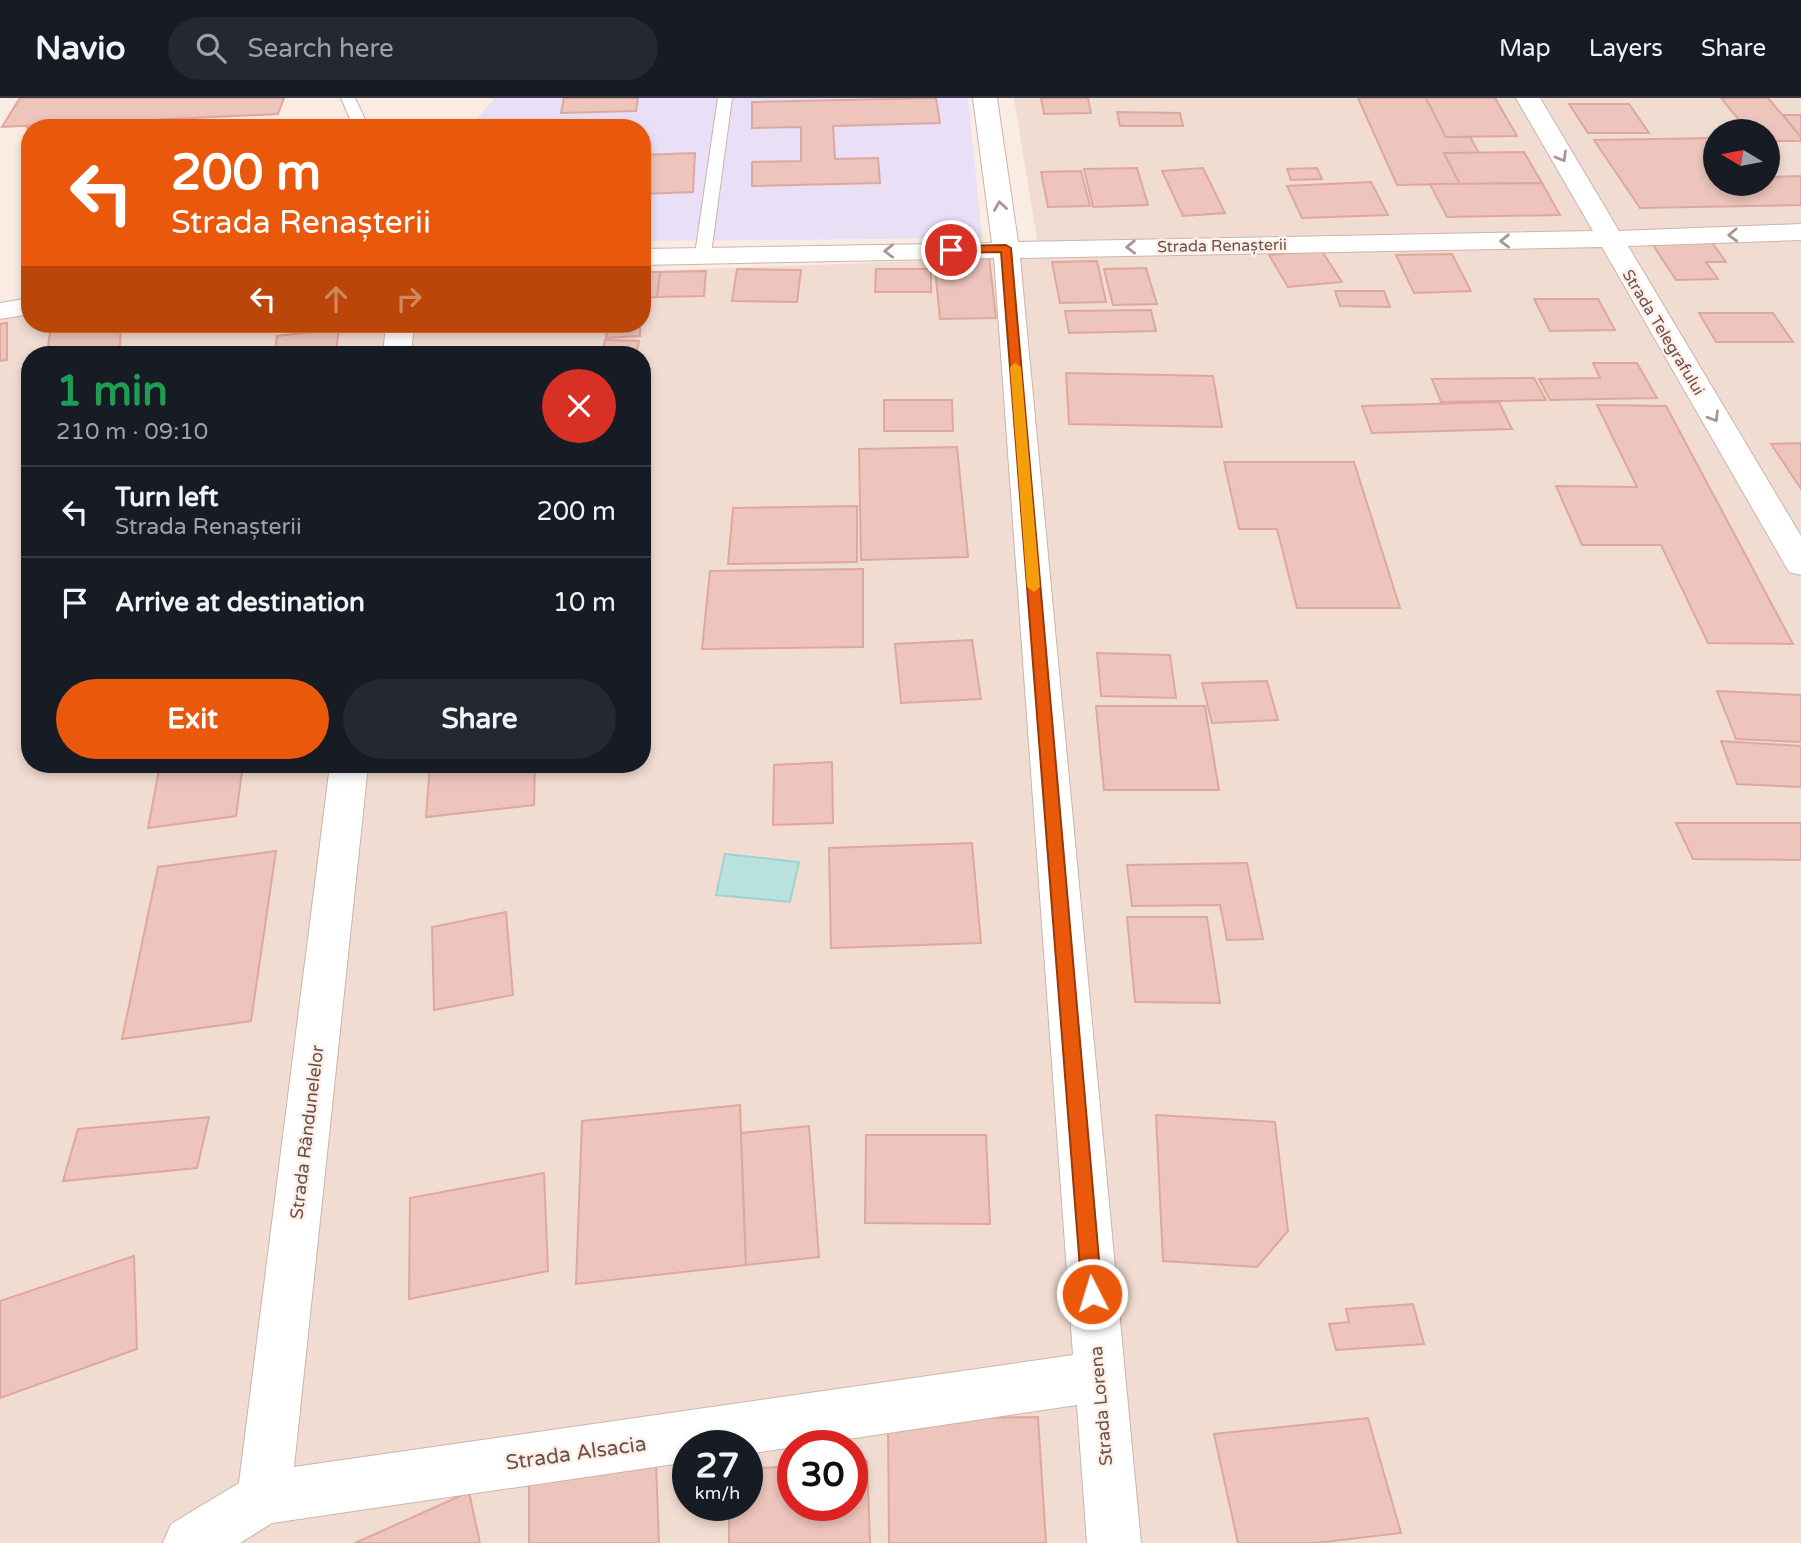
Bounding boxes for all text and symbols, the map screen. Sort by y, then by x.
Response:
search box [168,17,658,80]
text: Navio [35,29,126,68]
icon: search [192,29,230,67]
text: Search here [248,33,394,64]
text: Map [1499,34,1551,63]
text: Layers [1589,34,1663,63]
text: Share [1701,34,1766,63]
north arrow [1703,119,1780,196]
map controls [1703,119,1780,196]
text: 200 m [171,144,321,203]
icon: left [56,147,147,238]
one-way arrow [1554,150,1567,163]
one-way arrow [993,200,1008,212]
text: Strada Renașterii [171,204,431,242]
pin [921,220,981,280]
one-way arrow [1727,227,1738,242]
icon: arrive [932,231,970,269]
one-way arrow [1500,233,1510,249]
street label: Strada Renașterii [1157,235,1287,257]
one-way arrow [1125,239,1136,254]
one-way arrow [883,243,894,258]
street label: Strada Telegrafului [1618,266,1709,399]
icon: left [244,280,282,318]
icon: ahead [317,280,355,318]
icon: right [390,280,428,318]
text: 1 min [56,366,168,417]
button: close [542,369,616,443]
one-way arrow [1706,409,1719,422]
text: 210 m · 09:10 [56,418,208,446]
text: Turn left [115,482,218,513]
icon: left [56,493,94,531]
text: 200 m [536,496,616,527]
text: Strada Renașterii [115,513,302,541]
icon: arrive [56,584,94,622]
text: Arrive at destination [115,587,365,618]
text: 10 m [553,587,616,618]
button: Exit [56,679,329,759]
button: Share [343,679,616,759]
street label: Strada Rândunelelor [285,1044,329,1220]
position arrow [1055,1257,1129,1331]
street label: Strada Lorena [1085,1345,1117,1467]
speed limit sign: 30 [777,1430,868,1521]
street label: Strada Alsacia [504,1431,648,1476]
text: 27 [696,1445,739,1487]
text: km/h [695,1482,740,1504]

